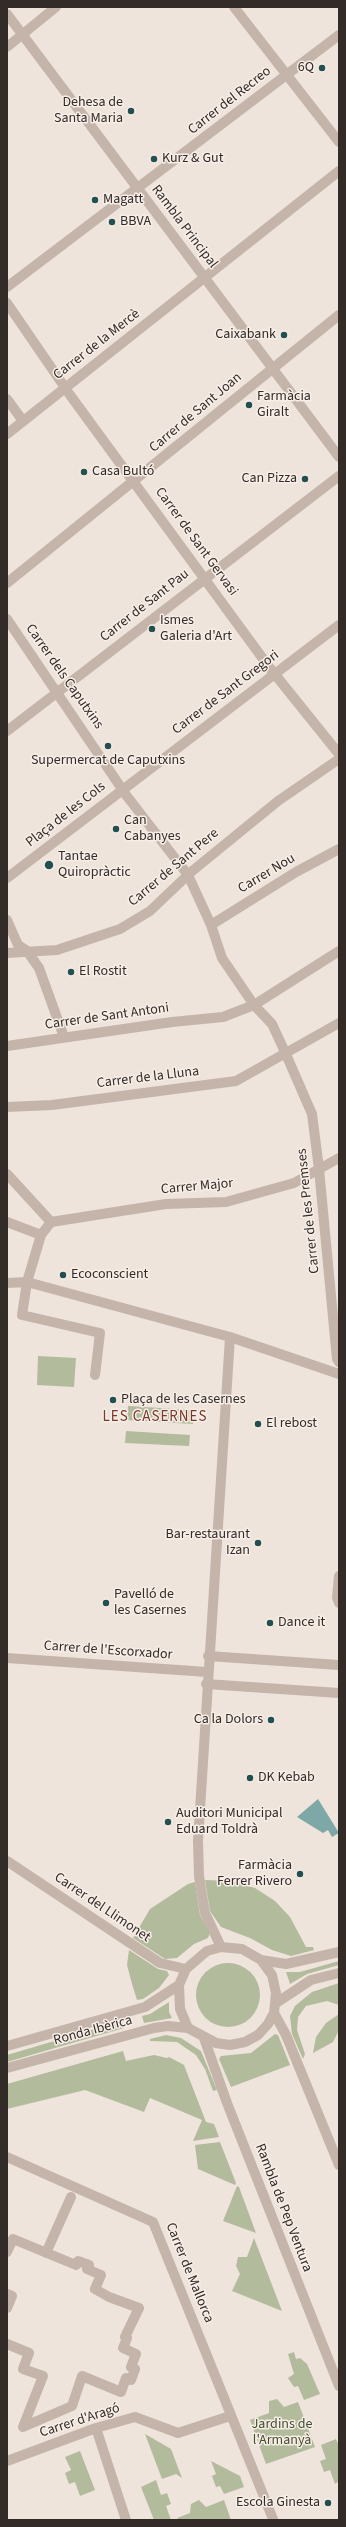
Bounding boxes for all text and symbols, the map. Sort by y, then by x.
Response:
place label: 6Q [298,60,314,76]
street label: Carrer del Recreo [185,63,275,139]
marker: 6Q [317,63,327,73]
place label: Dehesa de Santa Maria [54,95,123,128]
marker: Dehesa de Santa Maria [126,106,136,116]
place label: Kurz & Gut [162,151,223,167]
marker: Kurz & Gut [149,154,159,164]
street label: Rambla Principal [147,182,221,272]
place label: Magatt [103,192,143,208]
marker: Magatt [90,195,100,205]
place label: BBVA [120,214,151,230]
marker: BBVA [107,217,117,227]
street label: Carrer de la Mercè [50,306,144,384]
place label: Caixabank [215,327,276,343]
marker: Caixabank [279,330,289,340]
street label: Carrer de Sant Joan [146,370,246,456]
place label: Farmàcia Giralt [257,389,311,422]
marker: Farmàcia Giralt [244,400,254,410]
place label: Casa Bultó [92,464,154,480]
marker: Casa Bultó [79,467,89,477]
place label: Can Pizza [241,471,297,487]
marker: Can Pizza [300,474,310,484]
street label: Carrer de Sant Gervasi [151,485,241,599]
street label: Carrer de Sant Pau [97,566,193,646]
place label: Ismes Galeria d'Art [160,613,232,646]
street label: Carrer dels Caputxins [21,621,107,733]
marker: Ismes Galeria d'Art [147,624,157,634]
street label: Carrer de Sant Gregori [169,647,283,739]
marker: Supermercat de Caputxins [103,741,113,751]
place label: Supermercat de Caputxins [31,753,185,769]
street label: Plaça de les Cols [23,779,109,851]
place label: Can Cabanyes [124,813,181,846]
marker: Can Cabanyes [111,824,121,834]
street label: Carrer de Sant Pere [125,825,223,911]
place label: Tantae Quiropràctic [58,849,131,882]
street label: Carrer Nou [235,850,299,898]
marker: Tantae Quiropràctic [43,859,55,871]
place label: El Rostit [79,964,127,980]
marker: El Rostit [66,967,76,977]
street label: Carrer de Sant Antoni [44,1000,170,1034]
street label: Carrer de la Lluna [96,1063,200,1093]
street label: Carrer de les Premses [294,1148,324,1274]
street label: Carrer Major [160,1175,234,1199]
place label: Ecoconscient [71,1267,148,1283]
marker: Ecoconscient [58,1270,68,1280]
place label: Plaça de les Casernes [121,1392,246,1408]
marker: Plaça de les Casernes [108,1395,118,1405]
district label: LES CASERNES [103,1409,207,1427]
place label: El rebost [266,1416,317,1432]
marker: El rebost [253,1419,263,1429]
place label: Bar-restaurant Izan [166,1527,250,1560]
marker: Bar-restaurant Izan [253,1538,263,1548]
place label: Pavelló de les Casernes [114,1587,186,1620]
marker: Pavelló de les Casernes [101,1598,111,1608]
place label: Dance it [278,1615,325,1631]
marker: Dance it [265,1618,275,1628]
street label: Carrer de l'Escorxador [43,1638,173,1664]
place label: Ca la Dolors [194,1712,263,1728]
marker: Ca la Dolors [266,1715,276,1725]
place label: DK Kebab [258,1770,315,1786]
marker: DK Kebab [245,1773,255,1783]
place label: Auditori Municipal Eduard Toldrà [176,1806,283,1838]
marker: Auditori Municipal Eduard Toldrà [163,1817,173,1827]
place label: Farmàcia Ferrer Rivero [217,1858,292,1890]
marker: Farmàcia Ferrer Rivero [295,1869,305,1879]
street label: Carrer del Llimonet [51,1870,153,1946]
street label: Ronda Ibèrica [52,2012,134,2050]
street label: Rambla de Pep Ventura [251,2142,315,2274]
street label: Carrer de Mallorca [161,2220,217,2326]
street label: Carrer d'Aragó [38,2400,122,2442]
park label: Jardins de l'Armanyà [252,2417,312,2450]
place label: Escola Ginesta [236,2495,320,2511]
marker: Escola Ginesta [323,2498,333,2508]

